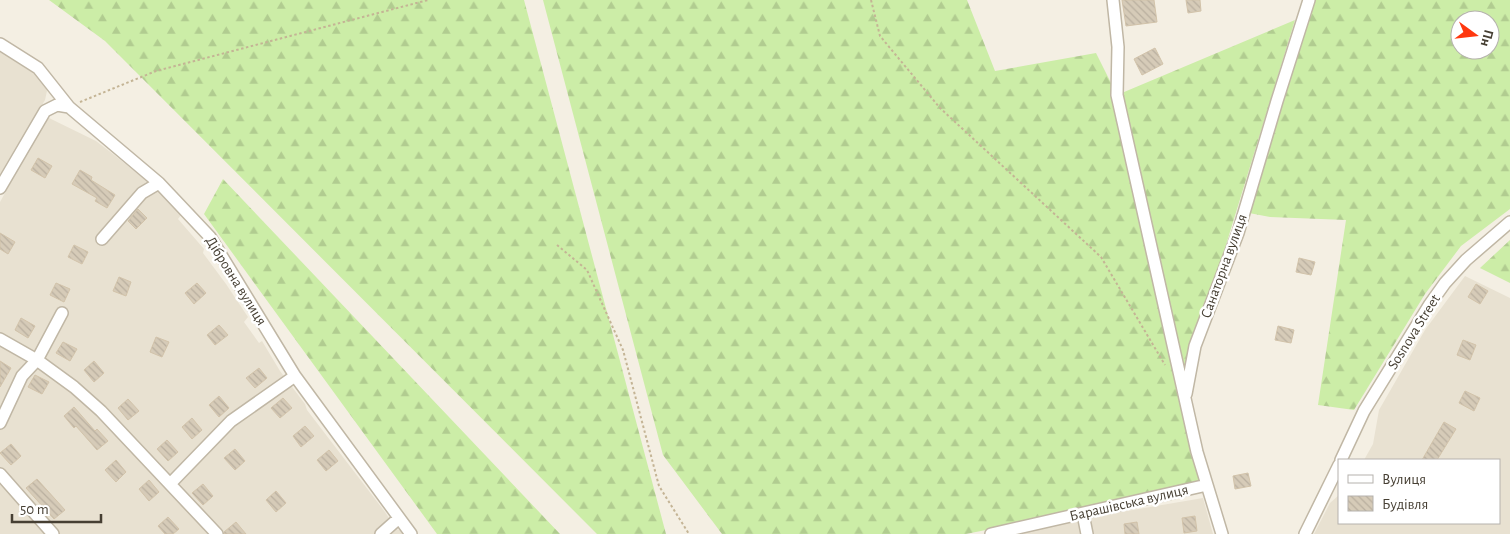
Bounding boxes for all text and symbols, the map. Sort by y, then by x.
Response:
north arrow [1450,10,1500,60]
text: Пн [1478,28,1496,48]
street label: Санаторна вулиця [1198,212,1250,320]
street label: Дібровна вулиця [203,234,269,328]
street label: Sosnova Street [1385,292,1443,372]
legend [1338,459,1500,524]
text: Вулиця [1382,472,1426,487]
street label: Барашівська вулиця [1068,482,1190,524]
scale bar [12,492,101,524]
text: Будівля [1382,497,1428,512]
text: 50 m [20,502,49,517]

